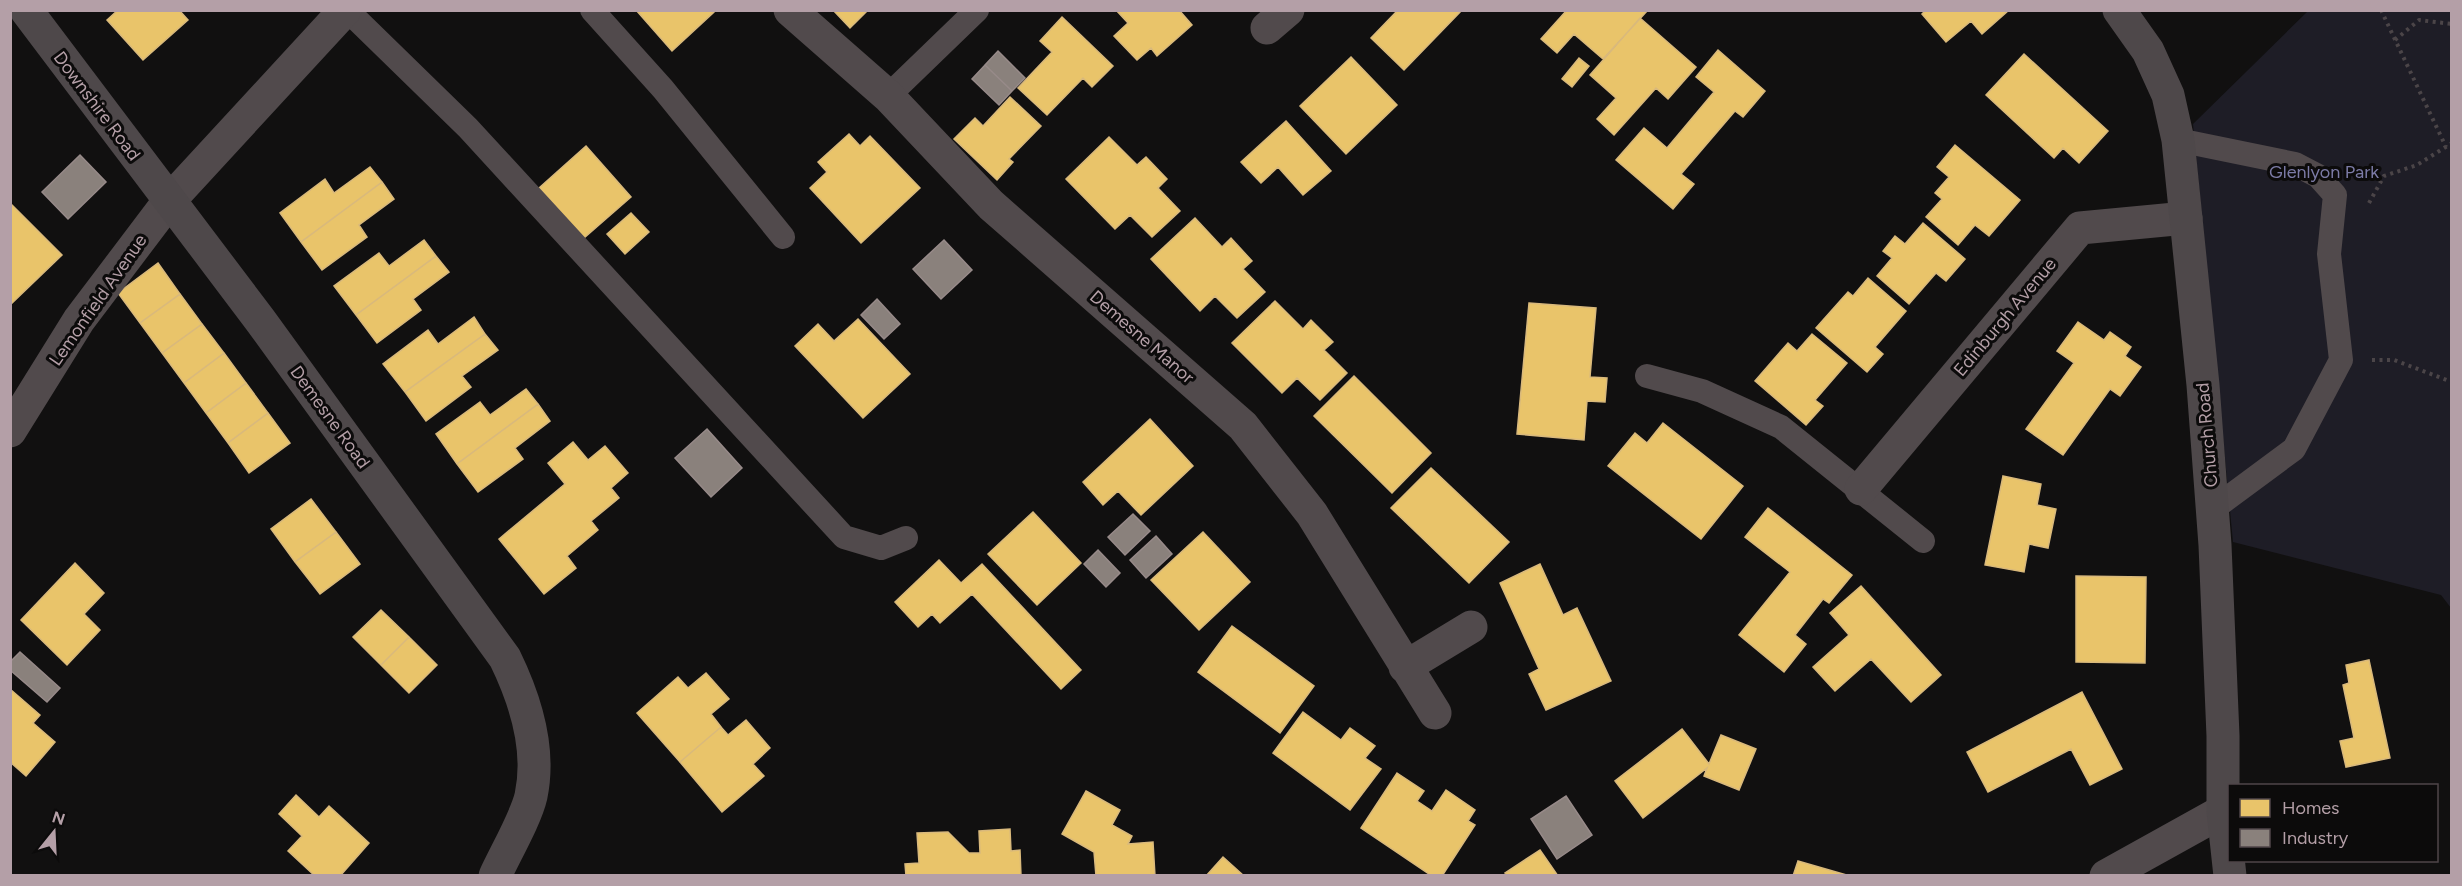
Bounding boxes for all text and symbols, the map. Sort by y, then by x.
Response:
street label: Downshire Road [49,47,145,165]
park label: Glenlyon Park [2269,161,2379,183]
street label: Lemonfield Avenue [44,230,152,370]
street label: Edinburgh Avenue [1949,253,2061,381]
street label: Demesne Manor [1085,286,1199,388]
street label: Demesne Road [285,361,375,473]
street label: Church Road [2191,382,2223,488]
legend [2228,784,2438,862]
text: Homes [2282,797,2340,819]
north arrow [24,802,84,862]
text: N [50,807,67,829]
text: Industry [2282,827,2349,849]

